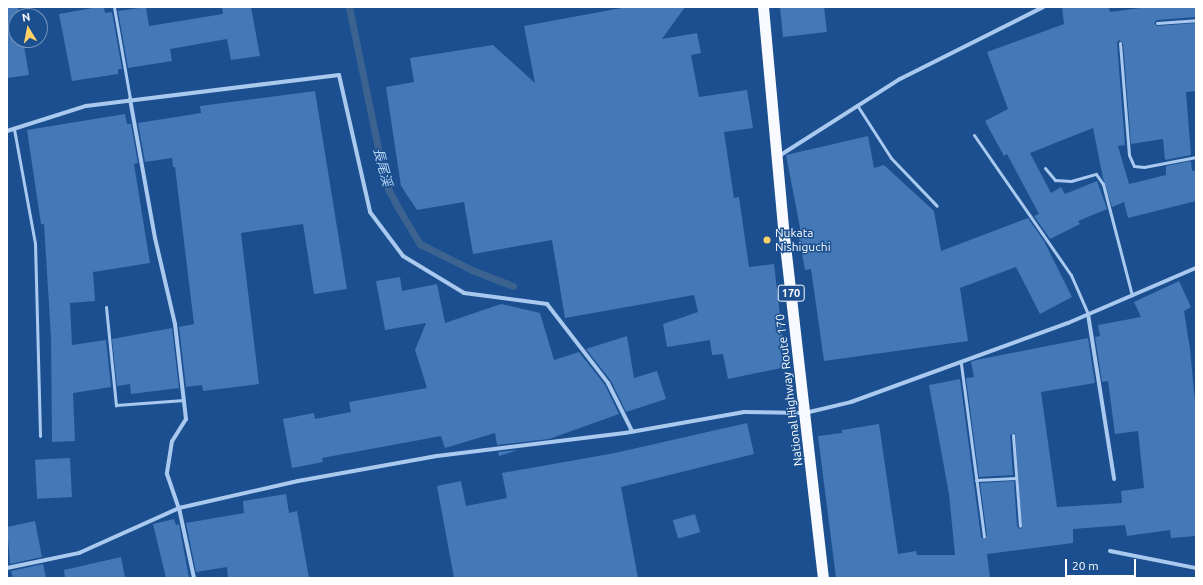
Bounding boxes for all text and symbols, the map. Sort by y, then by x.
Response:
north arrow [8,8,48,48]
text: N [21,11,31,24]
water label: 長尾渓 [370,146,396,188]
place label: Nukata Nishiguchi [775,226,831,254]
marker: Nukata Nishiguchi [762,235,772,245]
road number: 170 [777,284,805,302]
street label: National Highway Route 170 [773,313,805,467]
scale bar [1067,551,1138,577]
text: 20 m [1072,559,1099,572]

